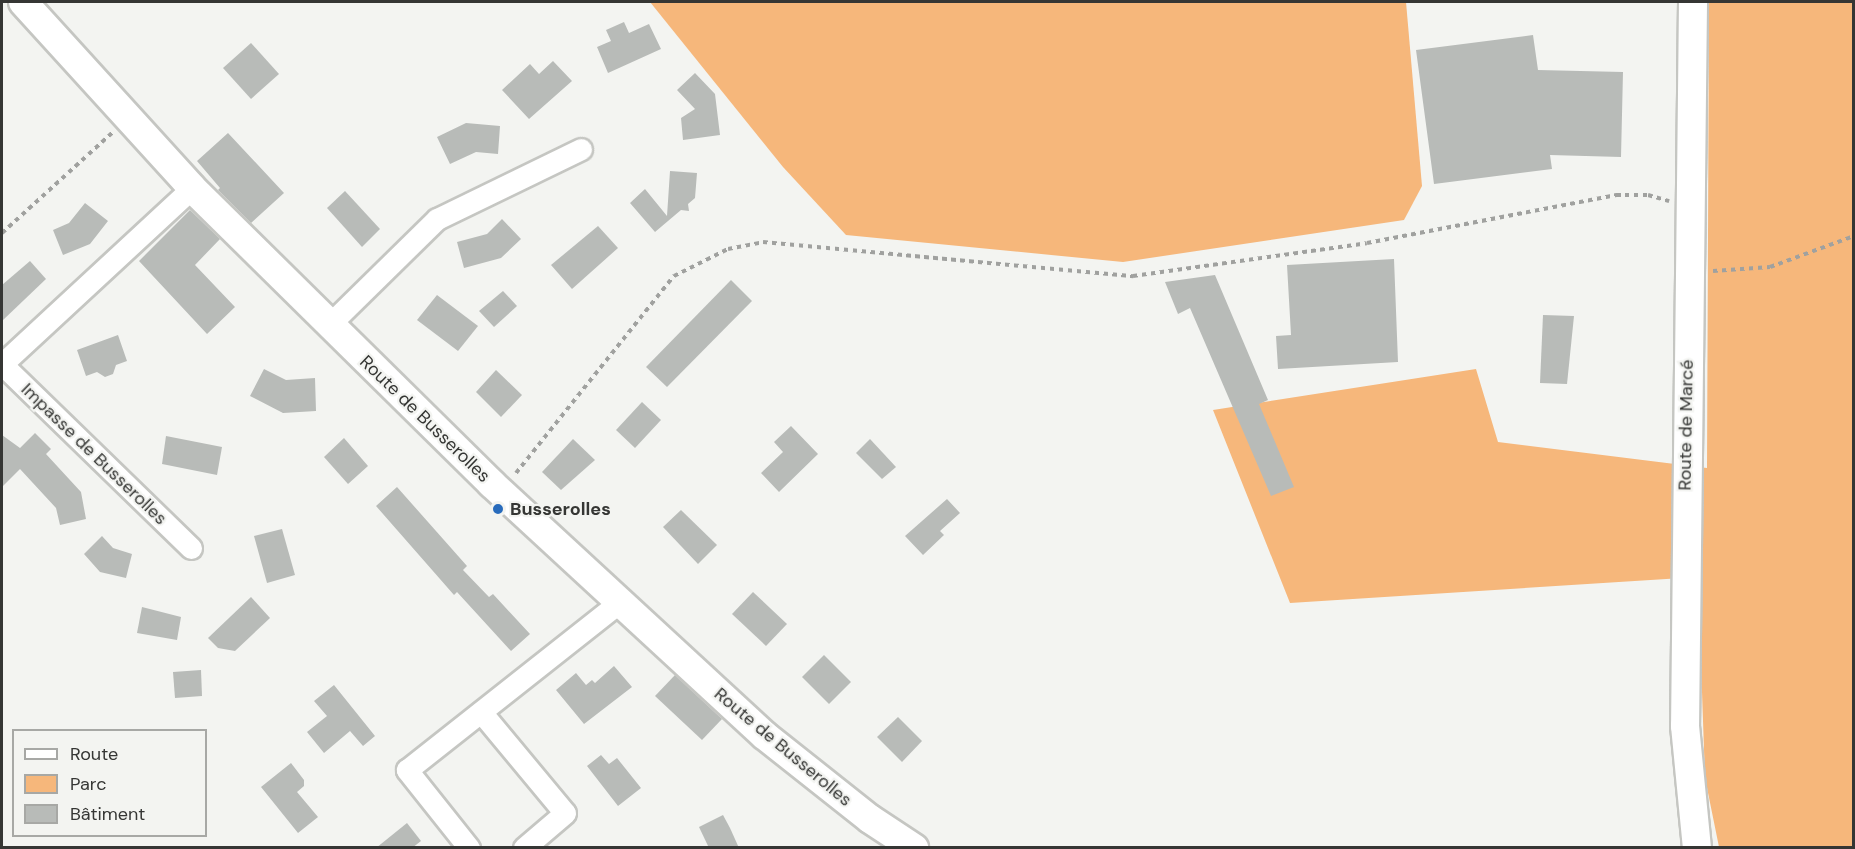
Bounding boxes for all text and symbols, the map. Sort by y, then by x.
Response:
street label: Route de Busserolles [355,351,495,487]
street label: Route de Marcé [1674,359,1698,491]
street label: Impasse de Busserolles [17,379,171,529]
place label: Busserolles [510,498,611,520]
marker: Busserolles [491,502,505,516]
street label: Route de Busserolles [710,683,856,811]
legend [12,729,207,837]
text: Route [70,742,118,766]
text: Parc [70,772,106,796]
text: Bâtiment [70,802,145,826]

